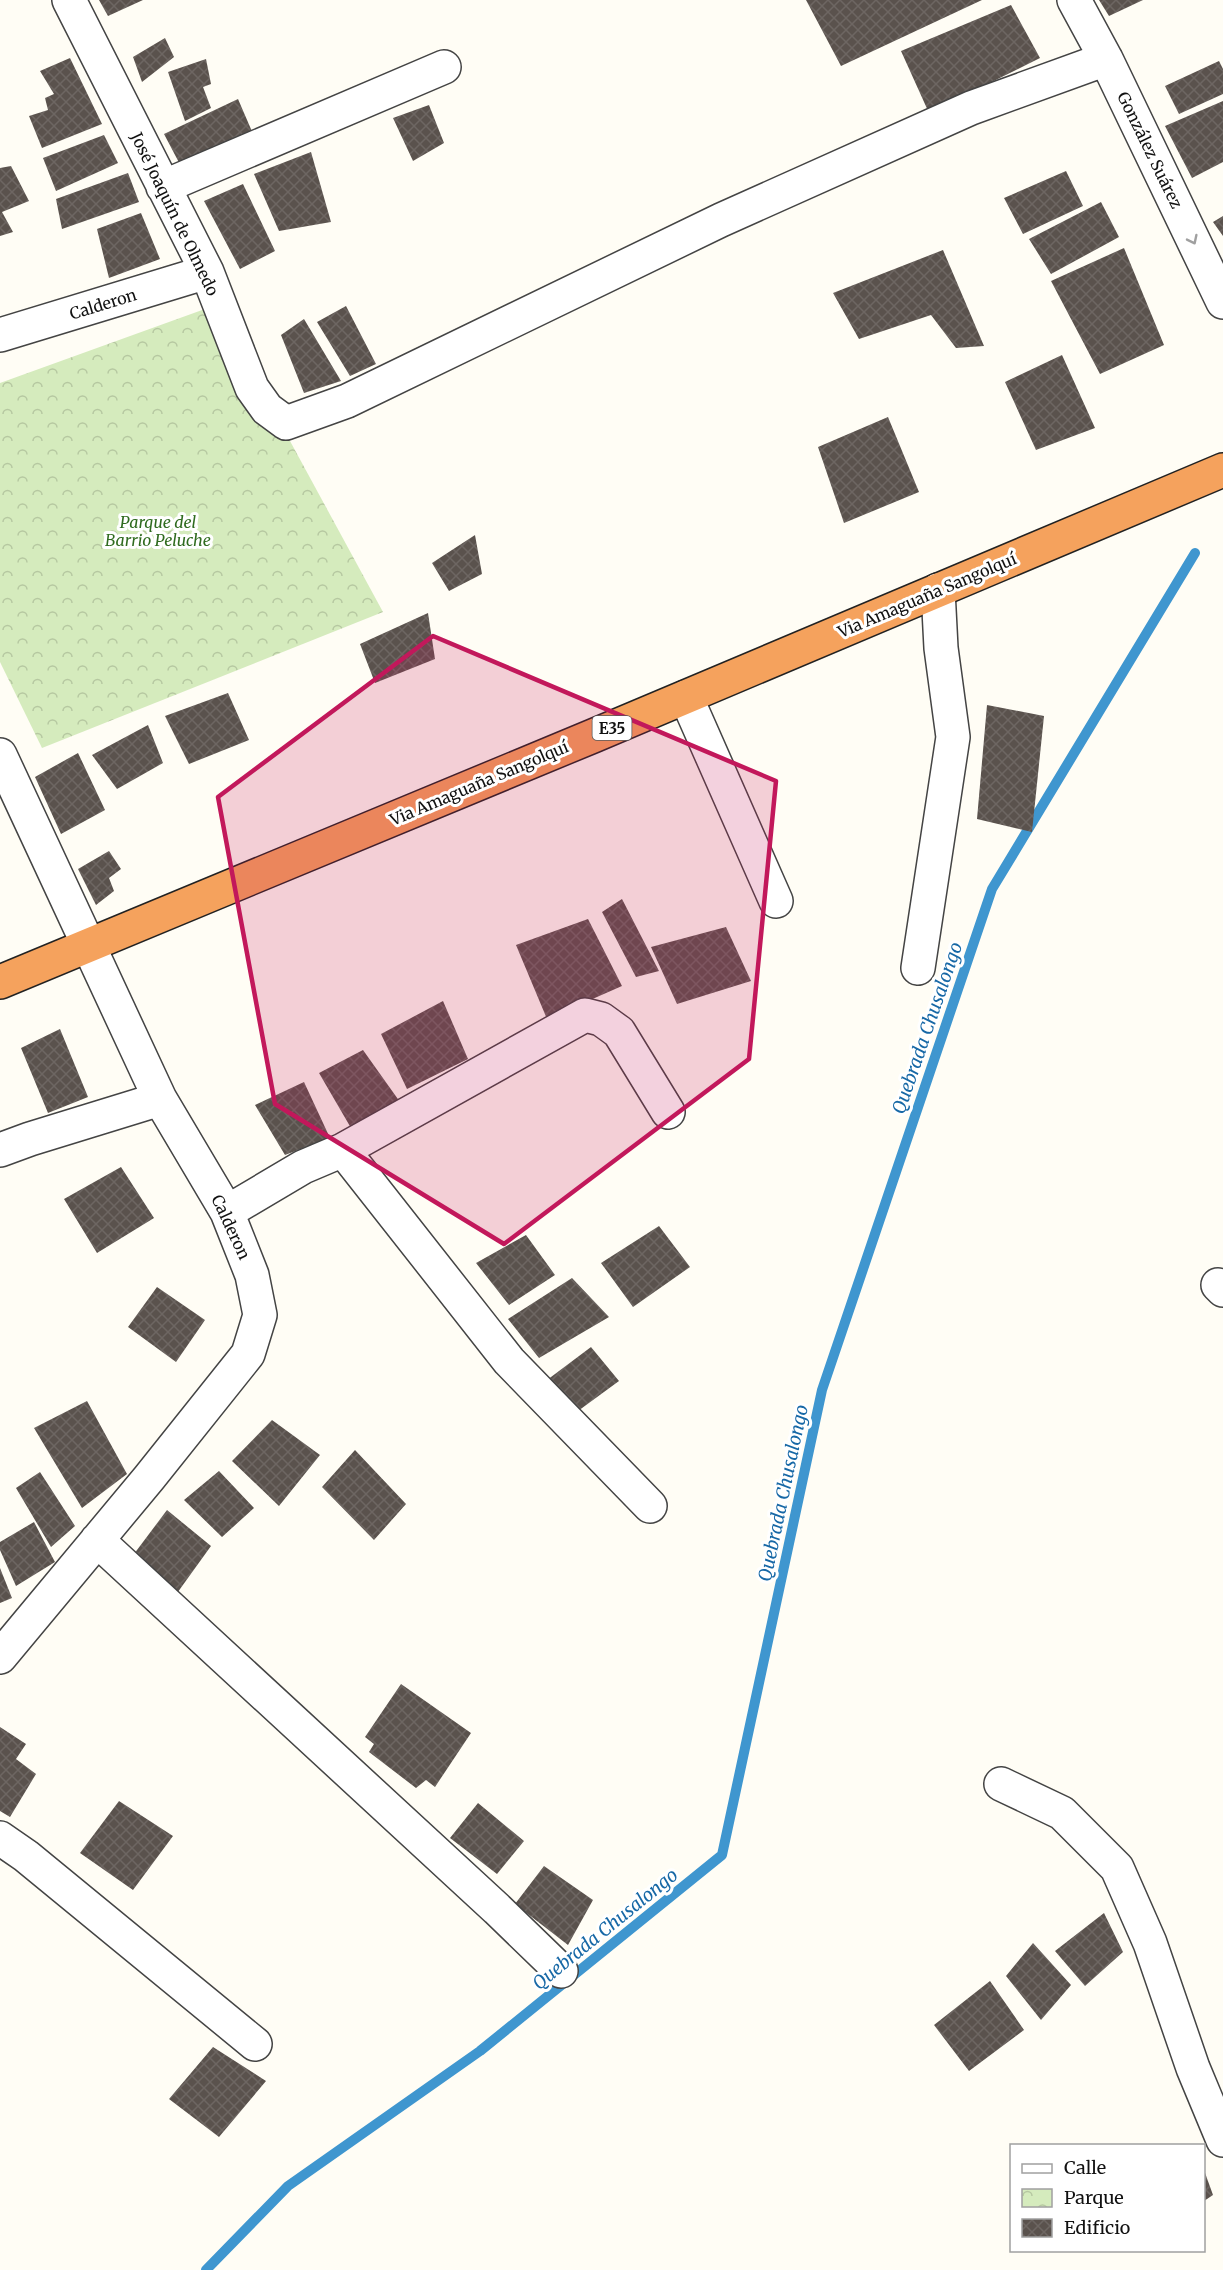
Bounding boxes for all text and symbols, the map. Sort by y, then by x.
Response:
street label: González Suárez [1113,88,1187,212]
street label: José Joaquín de Olmedo [126,128,223,299]
one-way arrow [1186,234,1198,245]
street label: Calderon [67,284,139,324]
park label: Parque del Barrio Peluche [105,512,211,550]
street label: Via Amaguaña Sangolquí [834,548,1020,642]
road number: E35 [592,716,632,740]
street label: Via Amaguaña Sangolquí [386,736,572,830]
water label: Quebrada Chusalongo [887,939,967,1117]
street label: Calderon [207,1192,255,1263]
water label: Quebrada Chusalongo [753,1402,813,1584]
water label: Quebrada Chusalongo [528,1863,682,1995]
legend [1010,2144,1205,2252]
text: Calle [1064,2156,1106,2179]
text: Parque [1064,2186,1124,2209]
text: Edificio [1064,2216,1130,2239]

